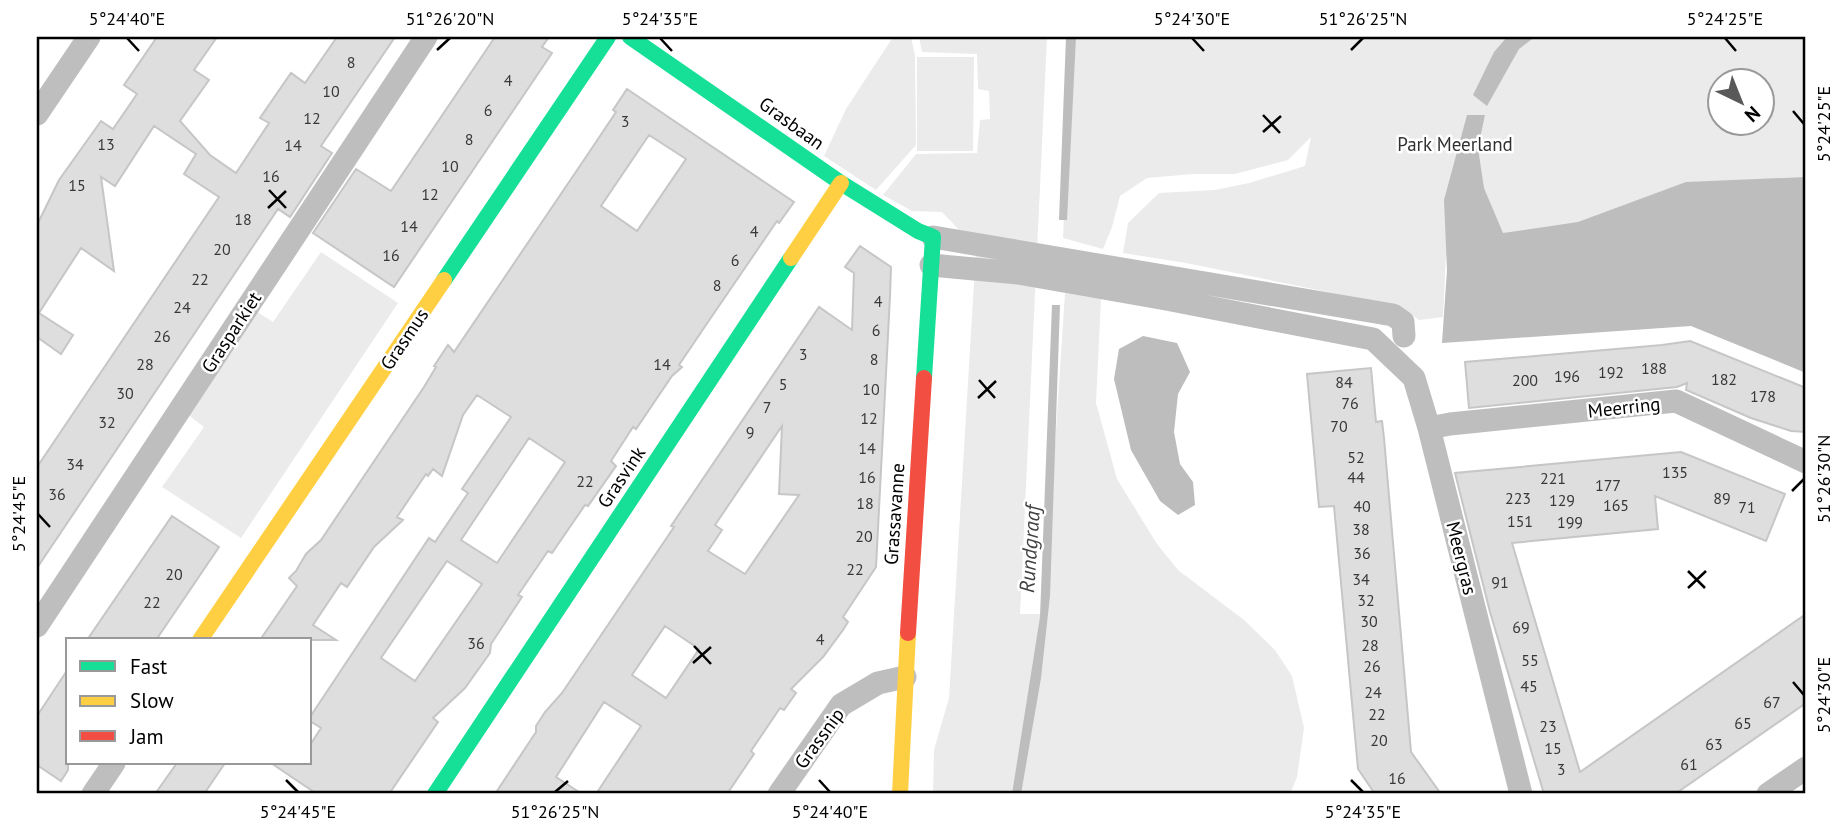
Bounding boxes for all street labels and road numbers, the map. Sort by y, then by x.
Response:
street label: Grasbaan [755,91,829,155]
street label: Grasparkiet [196,286,266,377]
street label: Grasmus [375,304,433,374]
street label: Meerring [1587,391,1661,423]
street label: Grasvink [592,442,650,512]
street label: Grassavanne [878,462,910,566]
street label: Meergras [1441,519,1483,597]
street label: Grassnip [789,703,849,773]

